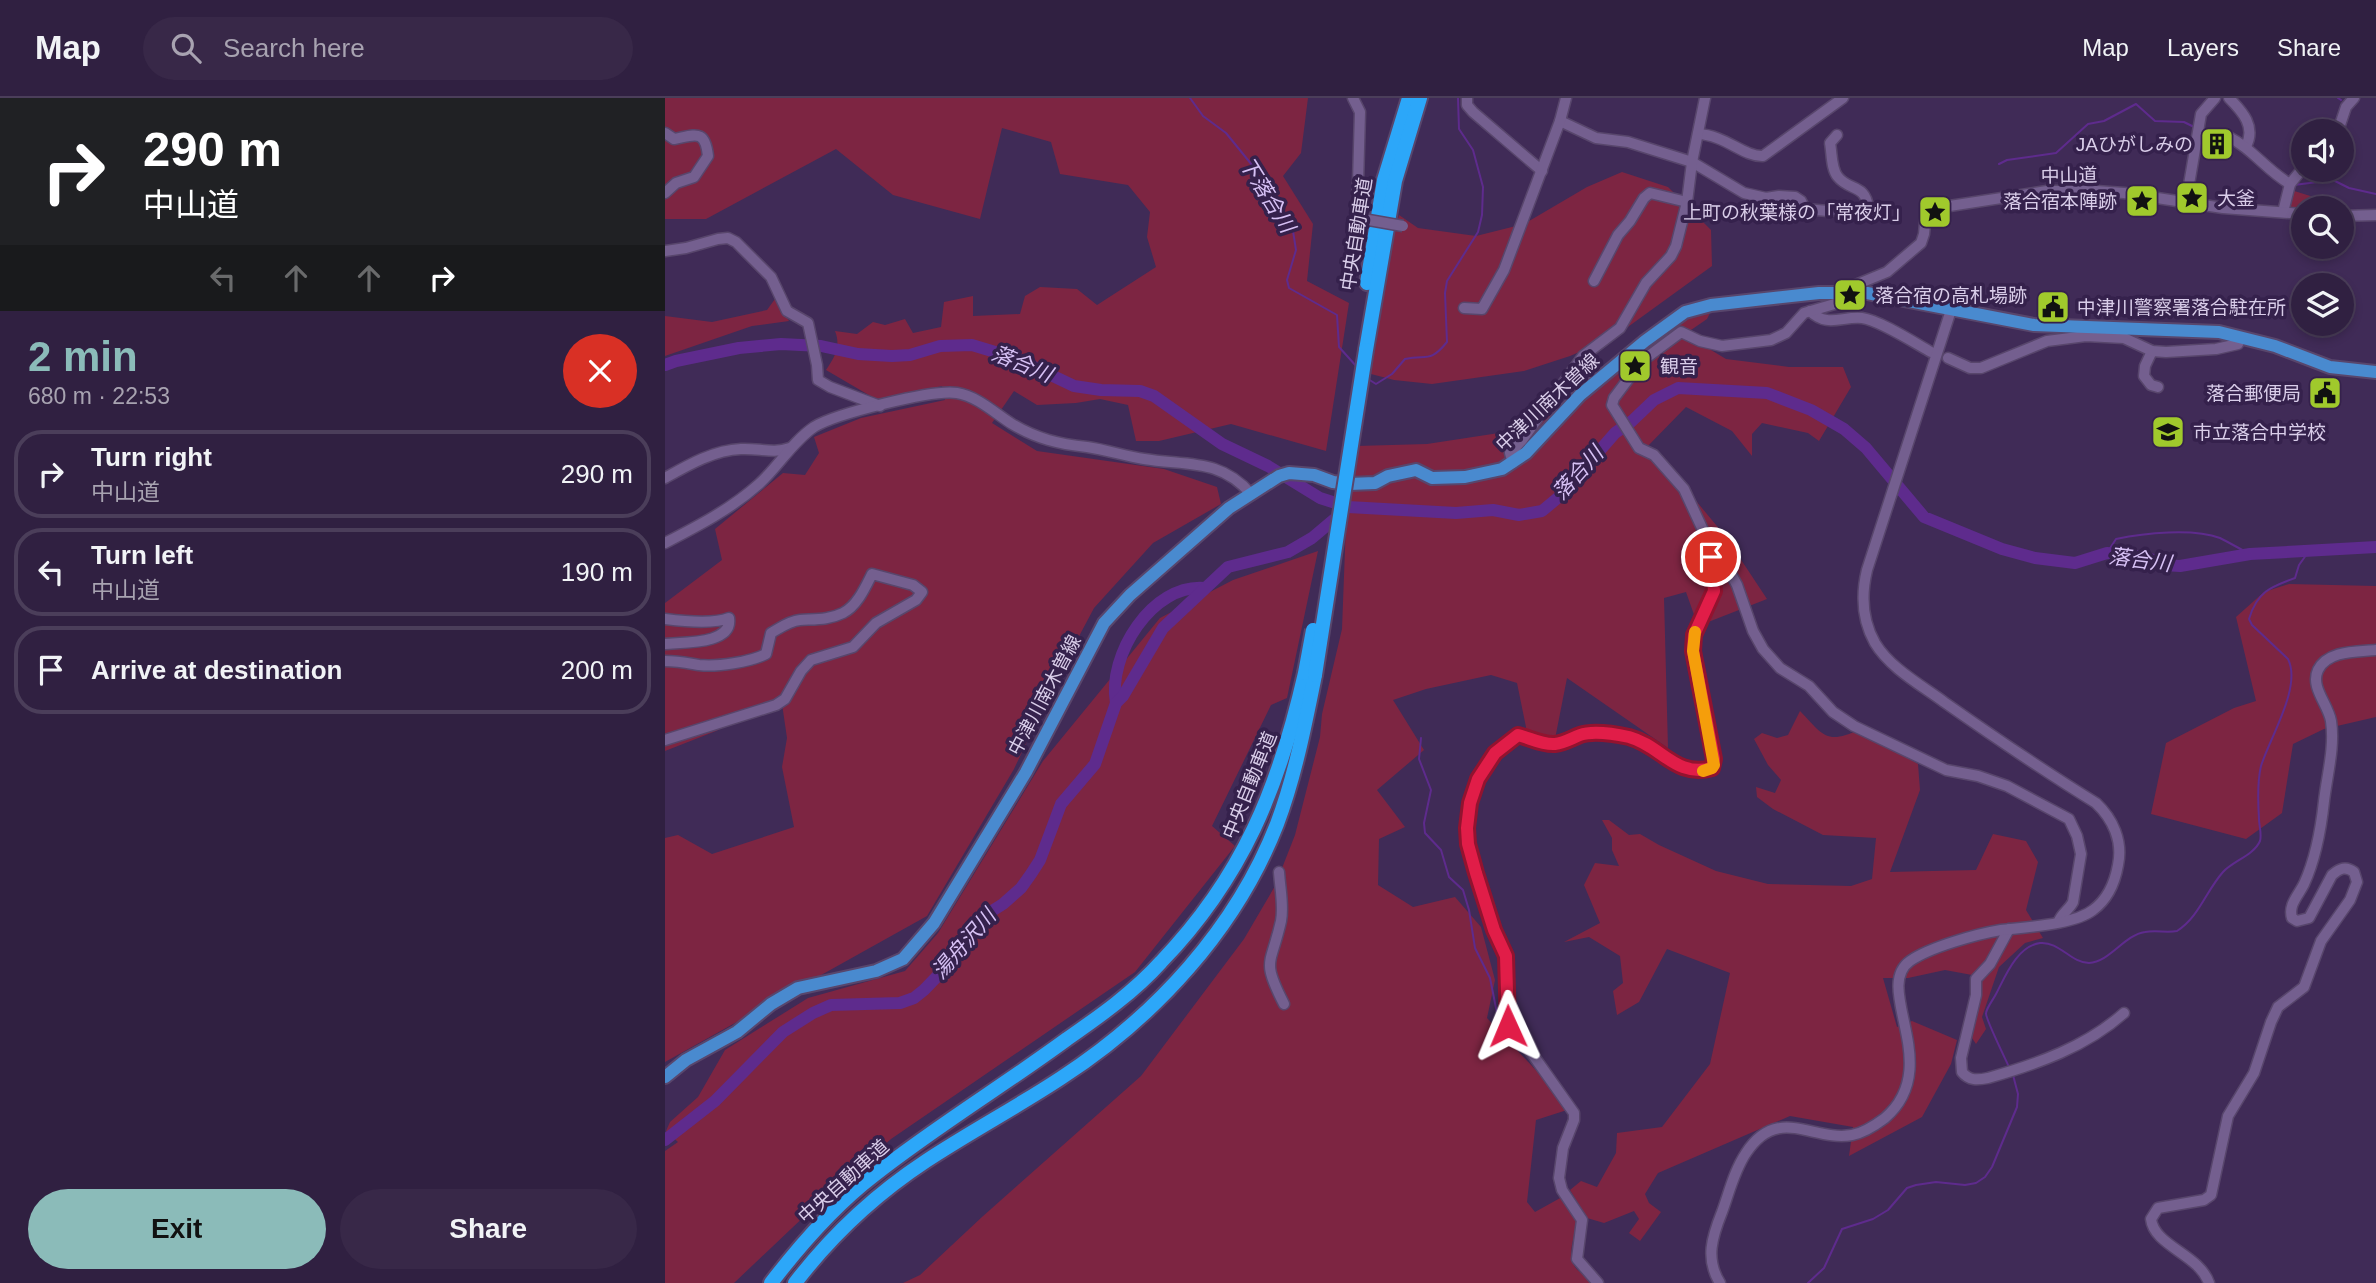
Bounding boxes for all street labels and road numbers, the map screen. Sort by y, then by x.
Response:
street label: 中山道 [2040,165,2098,186]
street label: 中央自動車道 [1337,176,1376,292]
street label: 中津川南木曽線 [1492,349,1603,455]
street label: 中津川南木曽線 [1004,632,1085,759]
street label: 中央自動車道 [1218,728,1281,842]
street label: 中央自動車道 [794,1135,893,1227]

